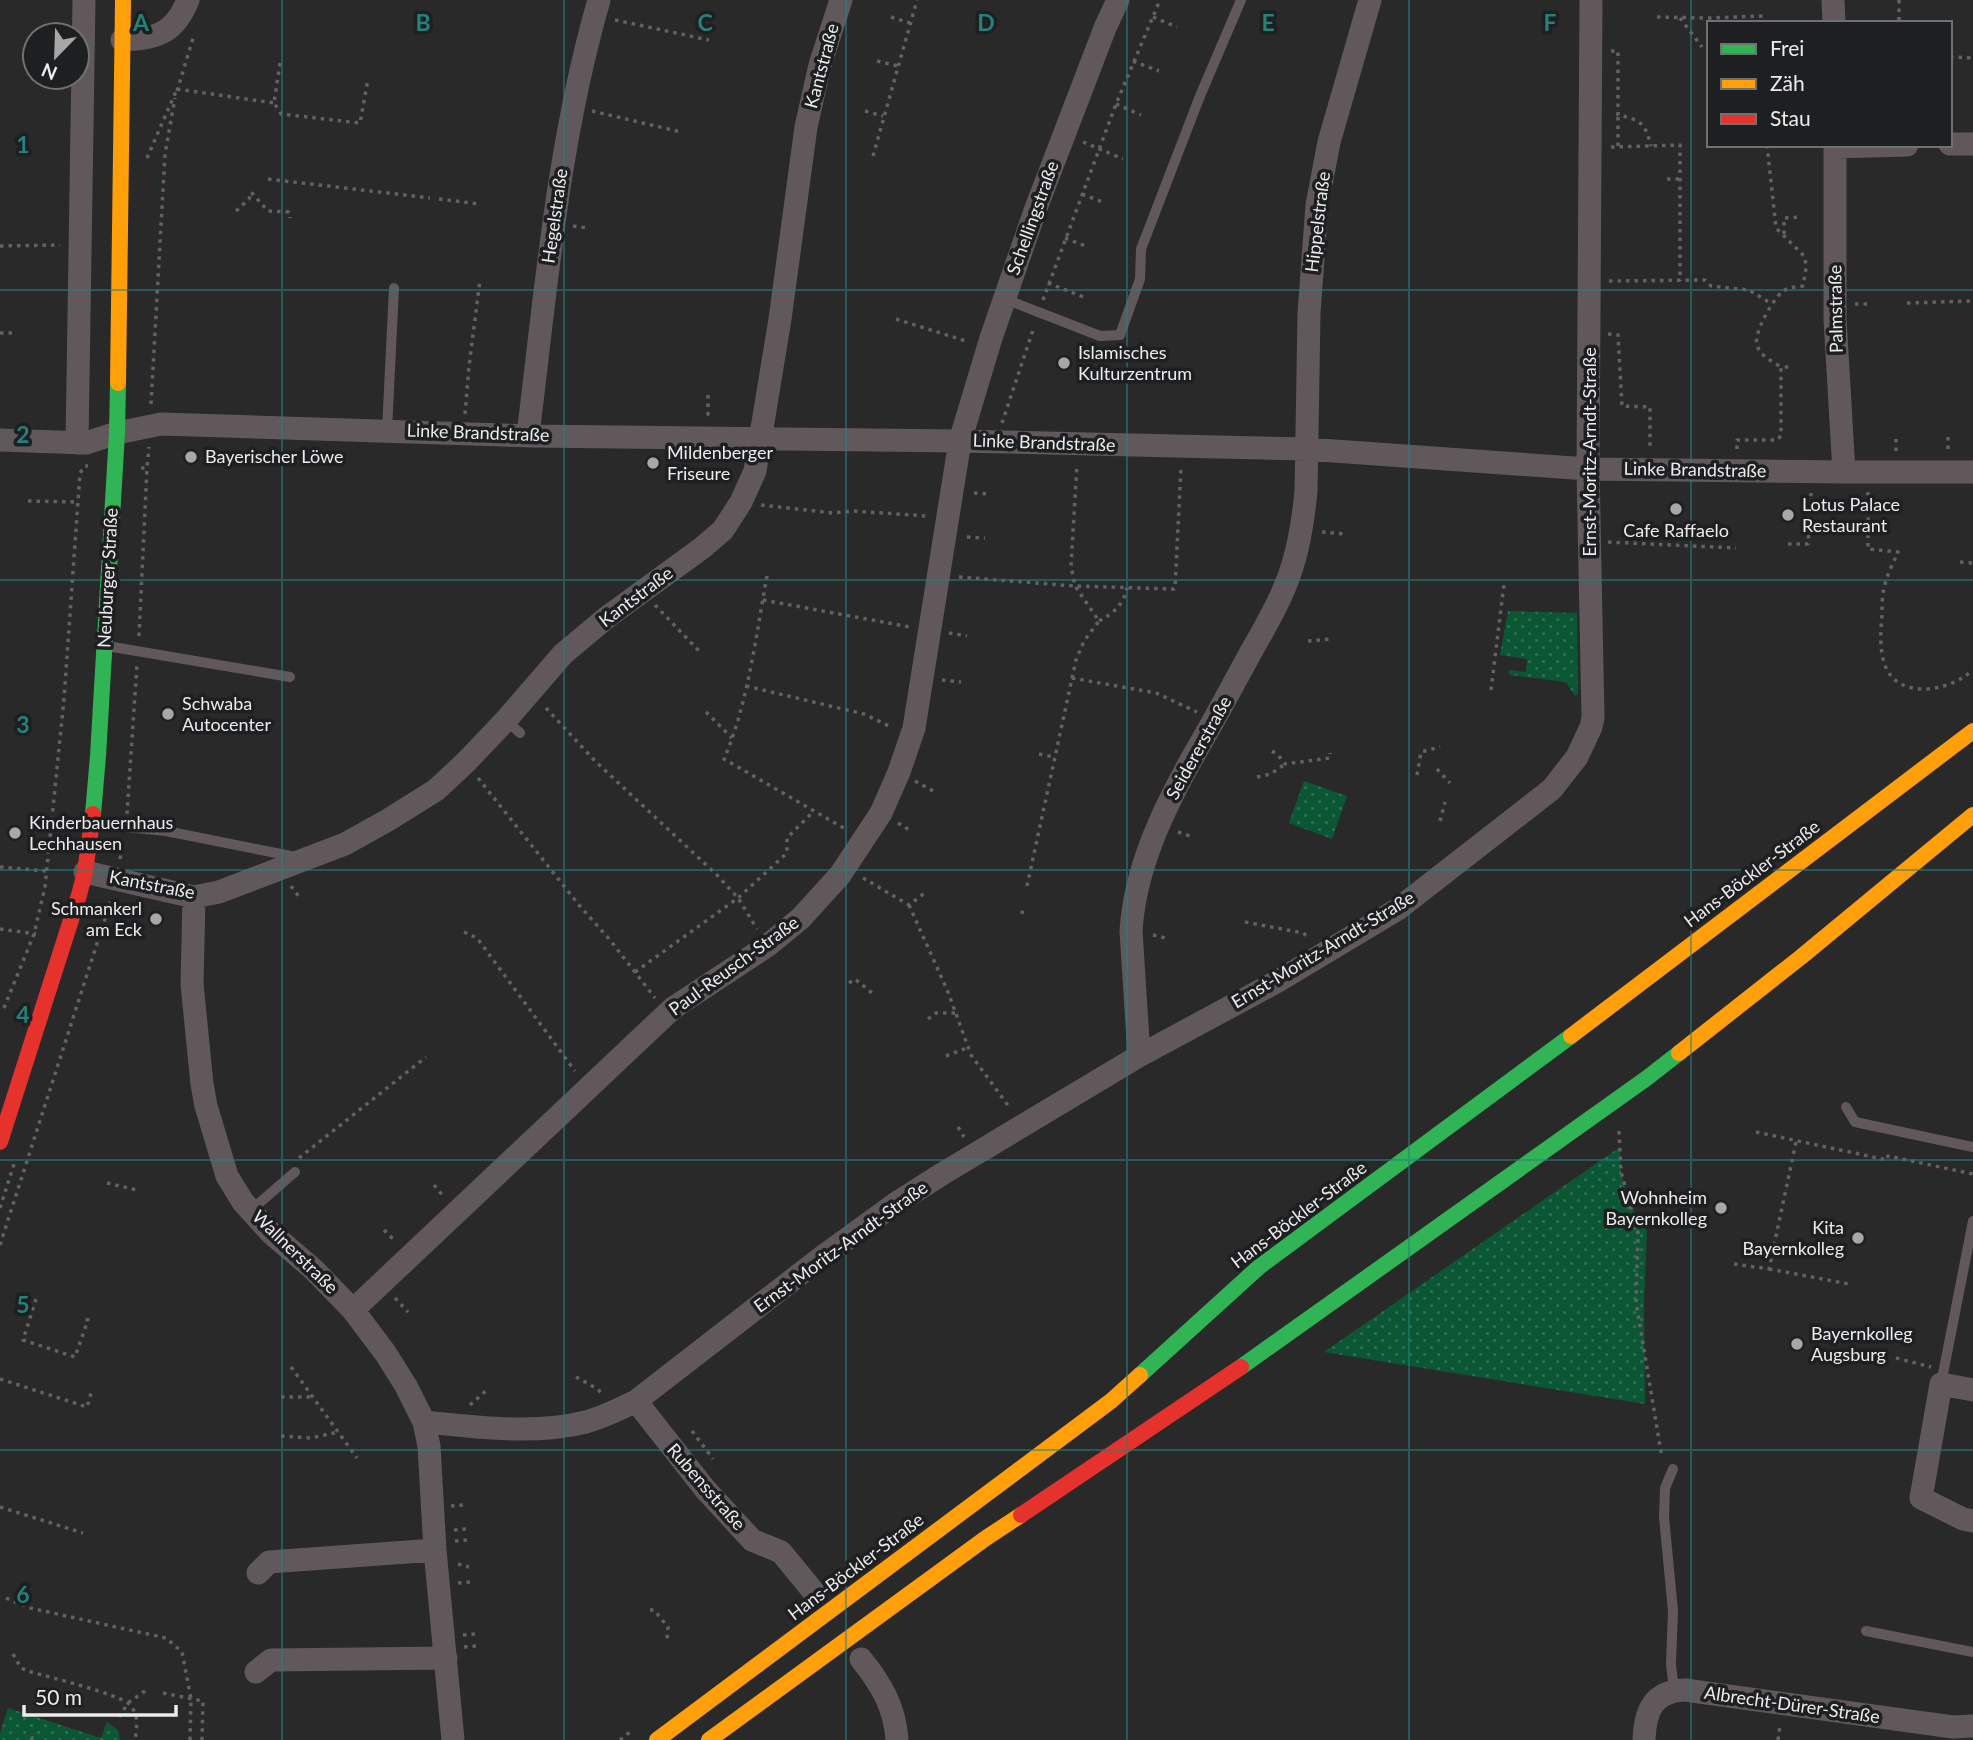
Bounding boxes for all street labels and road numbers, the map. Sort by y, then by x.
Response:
street label: Kantstraße [799,21,843,110]
street label: Schellingstraße [1001,158,1063,278]
street label: Hegelstraße [536,167,572,265]
street label: Hippelstraße [1300,170,1334,274]
street label: Palmstraße [1823,265,1847,353]
street label: Ernst-Moritz-Arndt-Straße [1578,347,1600,557]
street label: Linke Brandstraße [406,419,550,445]
street label: Linke Brandstraße [972,429,1116,455]
street label: Linke Brandstraße [1623,457,1767,481]
street label: Neuburger Straße [92,507,122,648]
street label: Kantstraße [594,561,677,631]
street label: Seidererstraße [1161,692,1236,803]
street label: Hans-Böckler-Straße [1679,815,1824,931]
street label: Kantstraße [108,865,197,903]
street label: Ernst-Moritz-Arndt-Straße [1227,886,1418,1012]
street label: Paul-Reusch-Straße [664,911,803,1020]
street label: Hans-Böckler-Straße [1226,1156,1371,1272]
street label: Ernst-Moritz-Arndt-Straße [749,1176,932,1317]
street label: Wallnerstraße [248,1205,343,1298]
street label: Rubensstraße [663,1438,750,1534]
street label: Hans-Böckler-Straße [783,1508,928,1624]
street label: Albrecht-Dürer-Straße [1703,1681,1881,1727]

